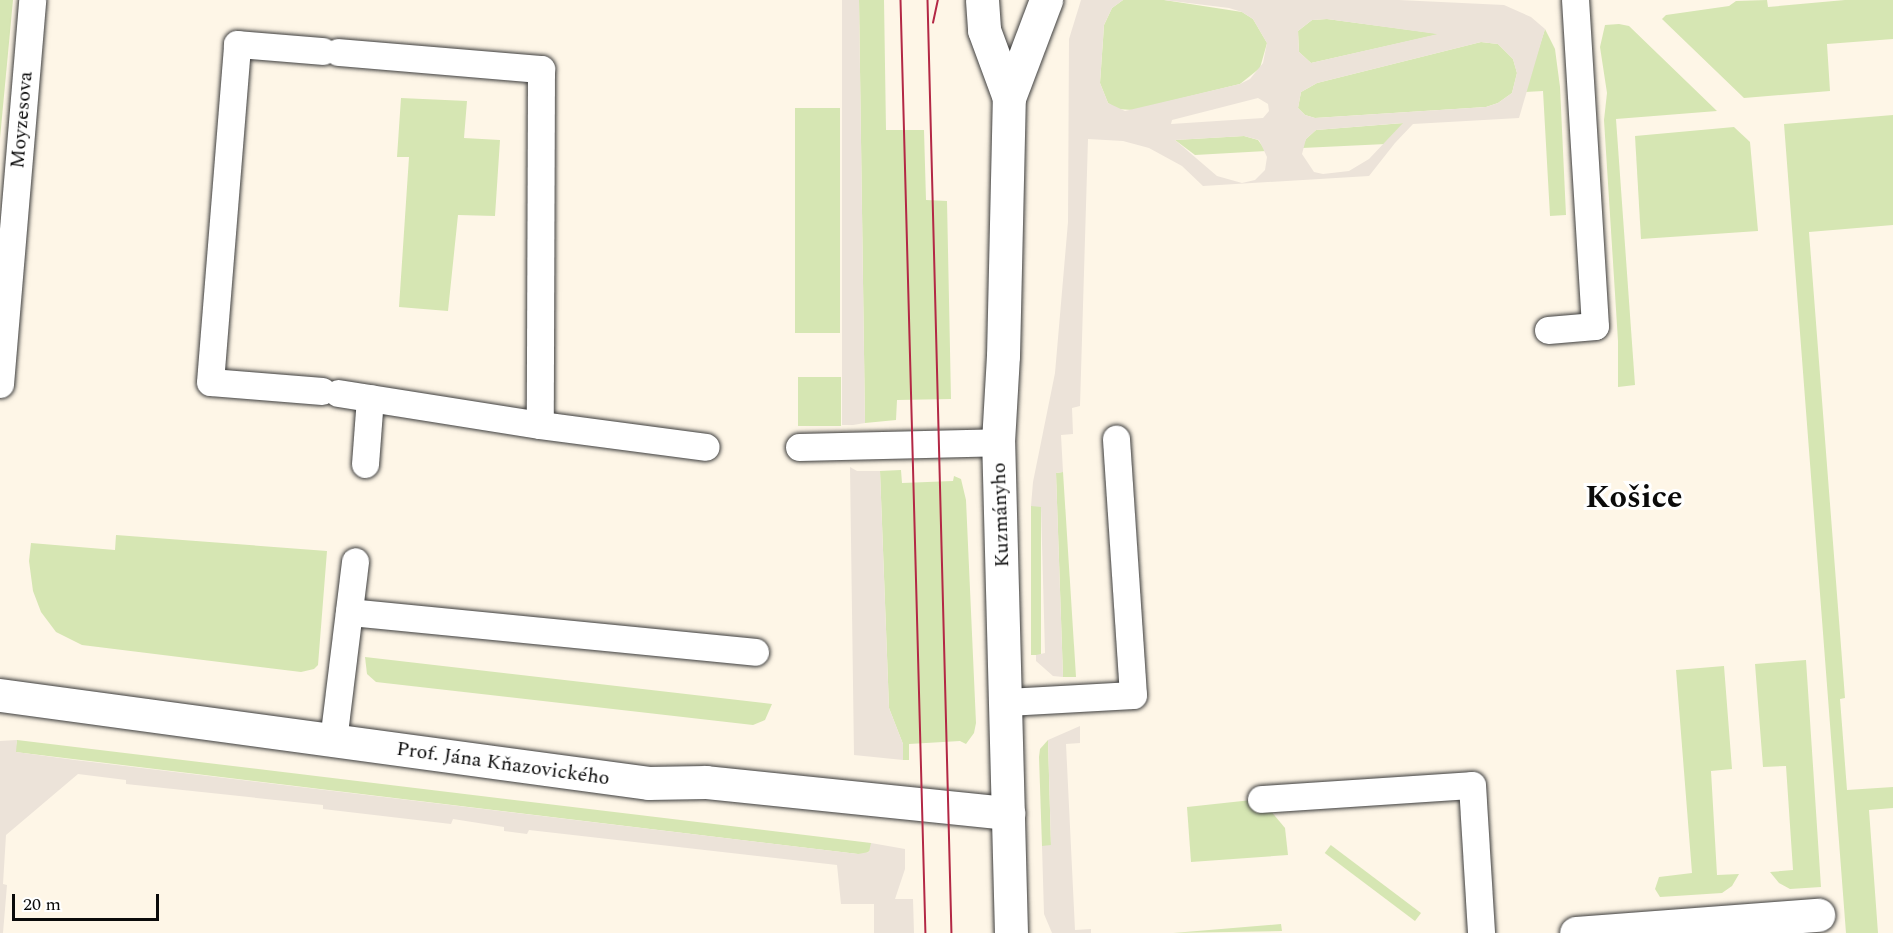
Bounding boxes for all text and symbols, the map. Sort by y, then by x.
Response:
street label: Moyzesova [6,70,38,170]
street label: Kuzmányho [987,462,1015,568]
district label: Košice [1585,479,1683,517]
street label: Prof. Jána Kňazovického [395,737,611,791]
scale bar [15,882,162,920]
text: 20 m [23,891,61,918]

